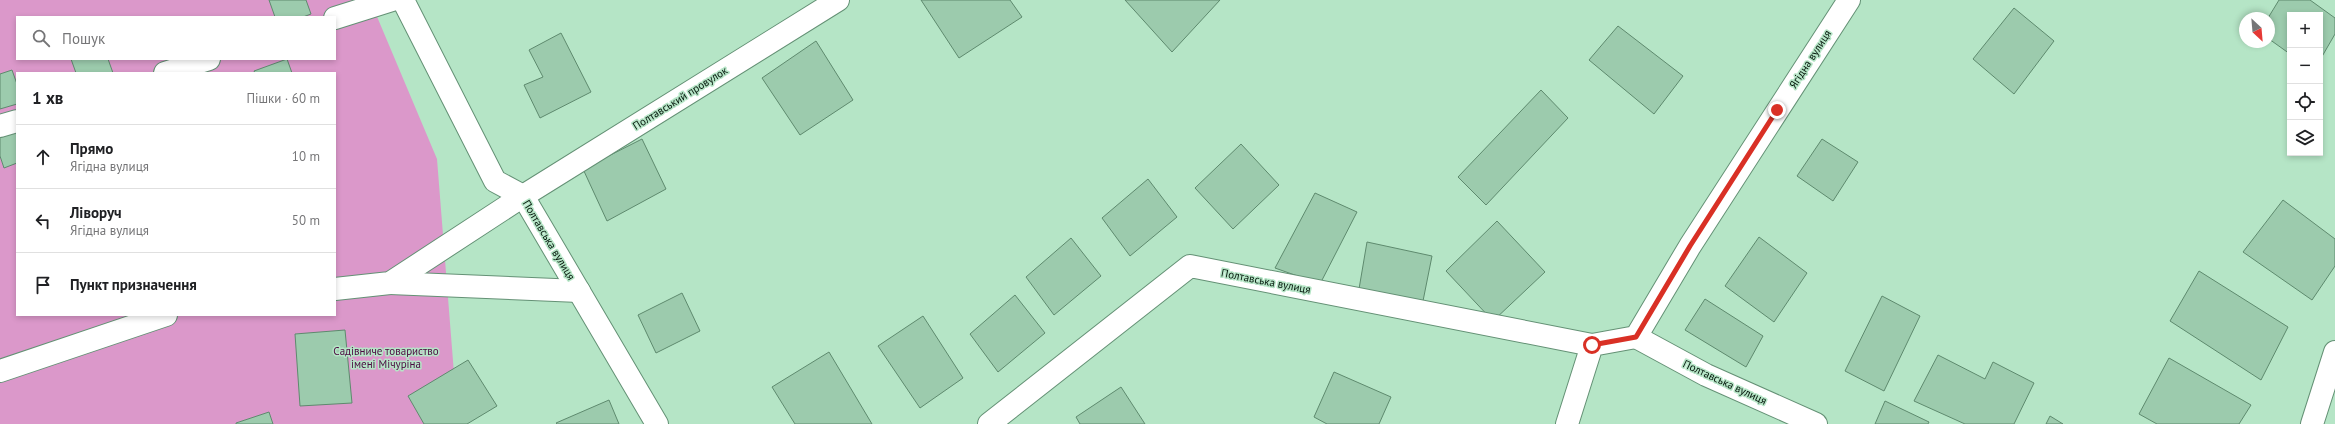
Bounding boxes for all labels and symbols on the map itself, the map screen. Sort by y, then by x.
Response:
north arrow [2239,12,2275,48]
street label: Ягідна вулиця [1786,27,1834,91]
street label: Полтавський провулок [630,63,731,133]
route end [1768,101,1786,119]
street label: Полтавська вулиця [520,197,578,283]
street label: Полтавська вулиця [1220,265,1312,297]
route start [1583,336,1601,354]
park label: Садівниче товариство імені Мічуріна [333,344,439,371]
street label: Полтавська вулиця [1681,356,1769,408]

